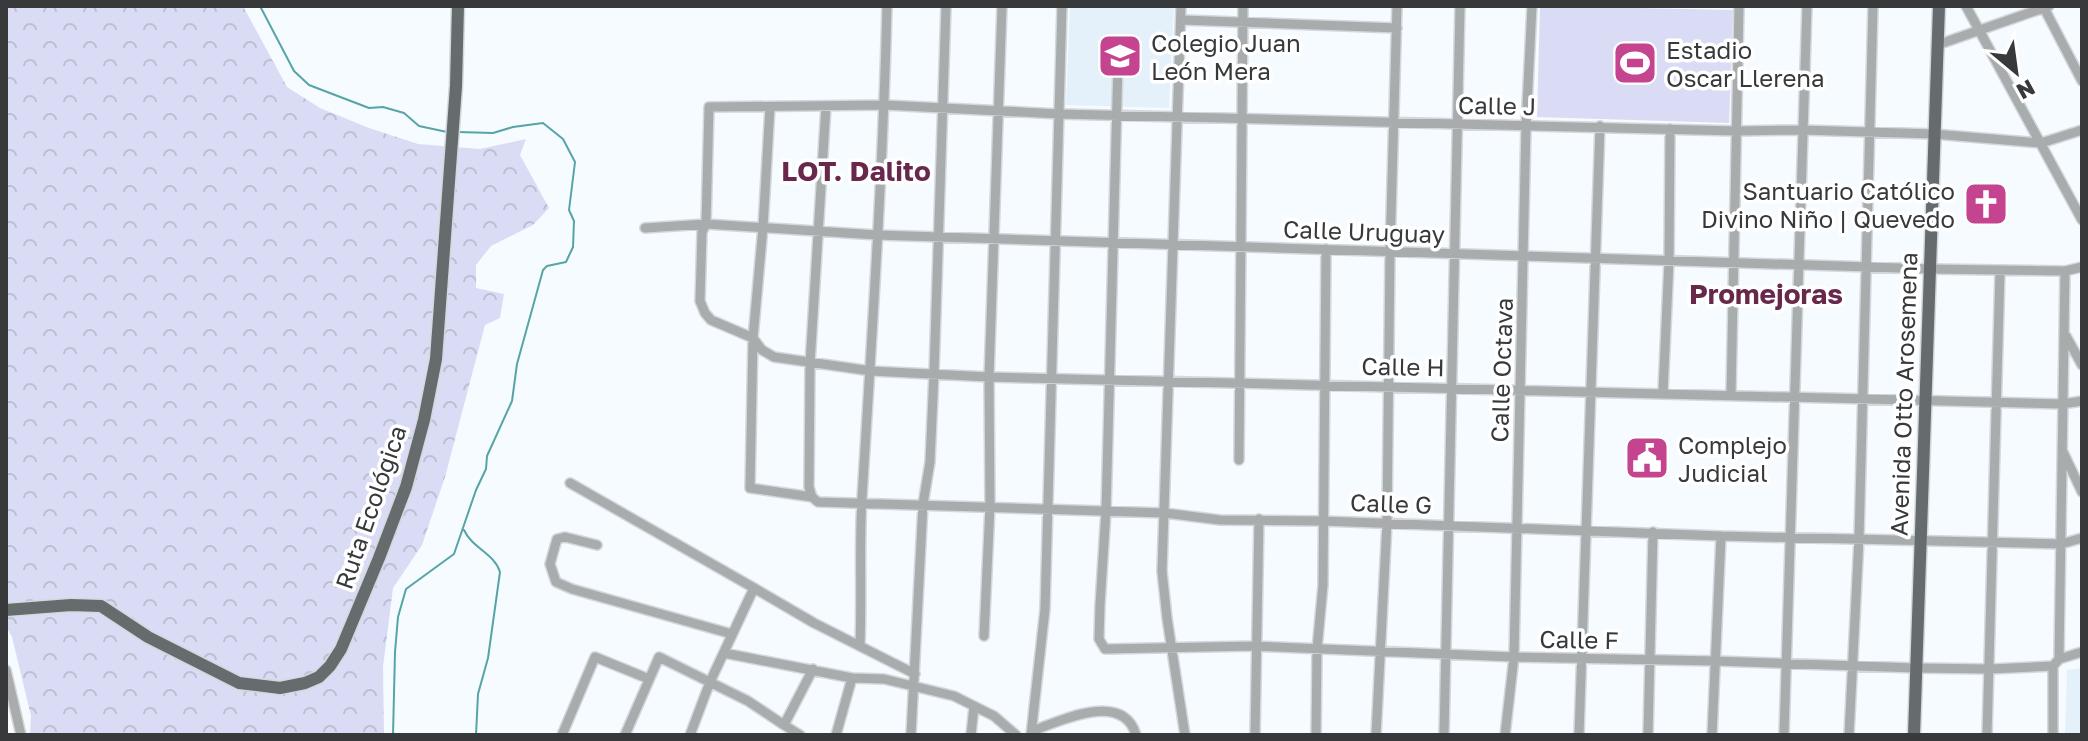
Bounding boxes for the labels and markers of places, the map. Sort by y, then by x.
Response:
place label: Colegio Juan León Mera [1151,28,1301,85]
school or university icon: Colegio Juan León Mera [1096,32,1144,80]
place label: Estadio Oscar Llerena [1666,35,1825,92]
sports icon: Estadio Oscar Llerena [1611,39,1659,87]
place label: Santuario Católico Divino Niño | Quevedo [1701,176,1955,233]
church icon: Santuario Católico Divino Niño | Quevedo [1962,180,2010,228]
place label: Complejo Judicial [1678,430,1787,487]
public building icon: Complejo Judicial [1623,434,1671,482]

